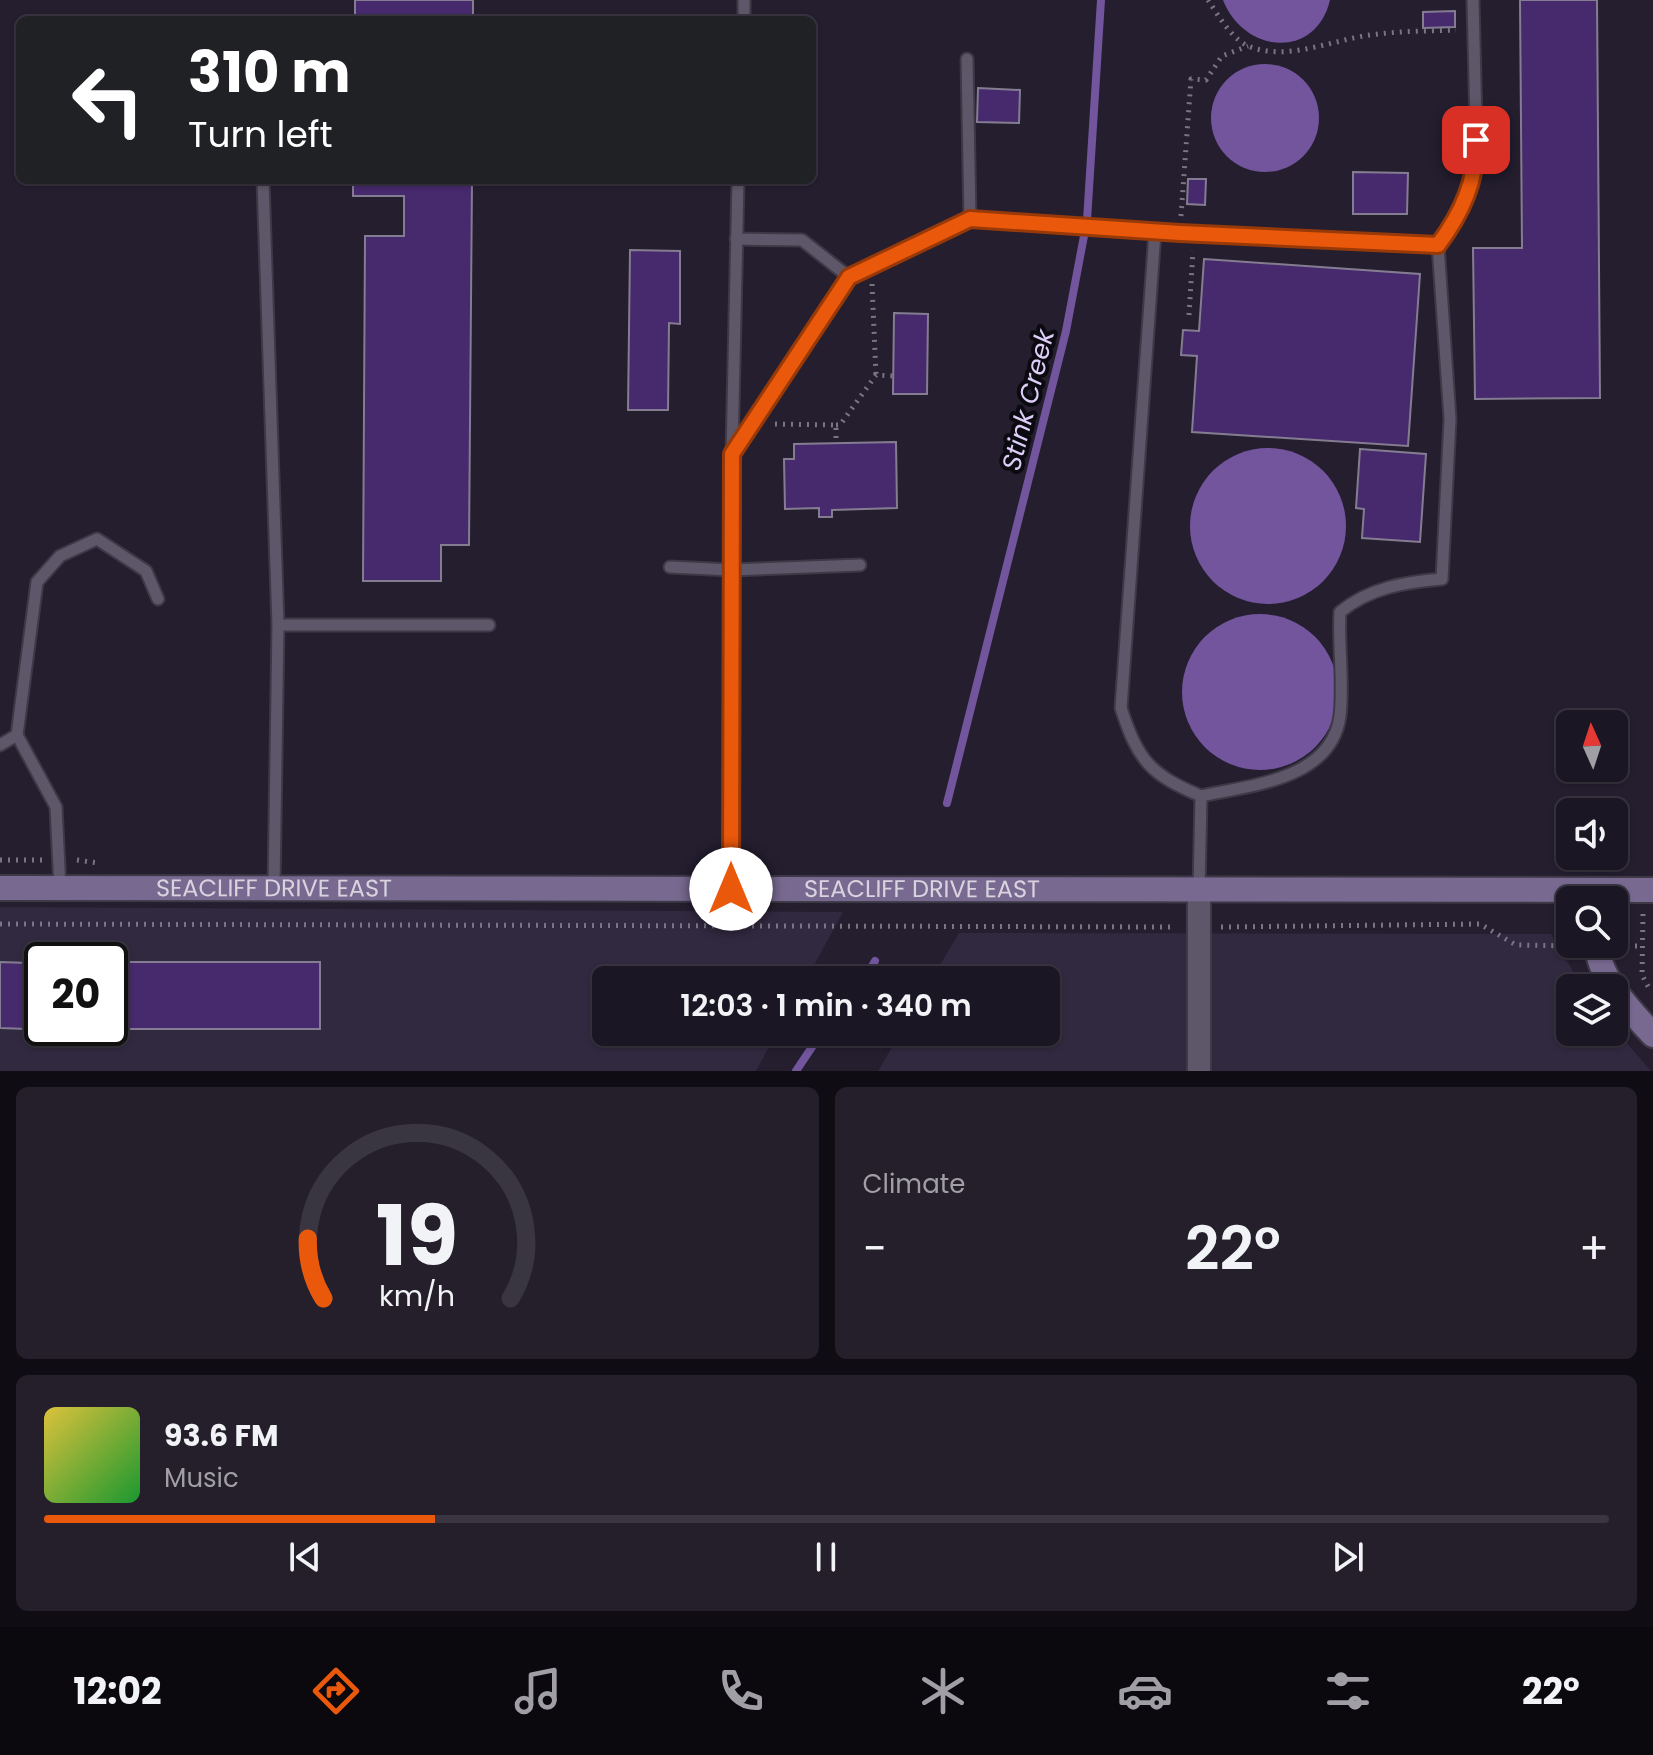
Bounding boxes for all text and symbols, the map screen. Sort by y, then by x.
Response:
text: 310 m [188,33,351,112]
icon: left [56,48,160,152]
pin [1442,106,1510,174]
text: Turn left [188,109,333,160]
icon: arrive [1454,118,1498,162]
water label: Stink Creek [993,324,1063,474]
north arrow [1556,710,1628,782]
map controls [1556,710,1628,1046]
button: sound [1556,798,1628,870]
position arrow [689,847,773,931]
street label: SEACLIFF DRIVE EAST [156,871,392,904]
street label: SEACLIFF DRIVE EAST [804,872,1040,905]
button: search [1556,886,1628,958]
speed limit sign: 20 [24,942,128,1046]
button: layers [1556,974,1628,1046]
text: 12:03 · 1 min · 340 m [680,984,972,1027]
text: Climate [863,1166,965,1202]
text: 19 [376,1178,458,1294]
text: 22° [1185,1207,1281,1291]
text: − [863,1218,887,1279]
text: + [1579,1218,1609,1279]
text: km/h [379,1276,455,1316]
text: 93.6 FM [164,1414,278,1457]
text: Music [164,1460,239,1496]
icon: previous [283,1535,327,1579]
icon: pause [804,1535,848,1579]
icon: next [1326,1535,1370,1579]
icon: directions [308,1663,364,1719]
icon: music [510,1663,566,1719]
icon: phone [713,1663,769,1719]
icon: climate [915,1663,971,1719]
icon: car [1117,1663,1173,1719]
icon: filters [1320,1663,1376,1719]
text: 12:02 [73,1666,162,1717]
text: 22° [1522,1666,1580,1717]

